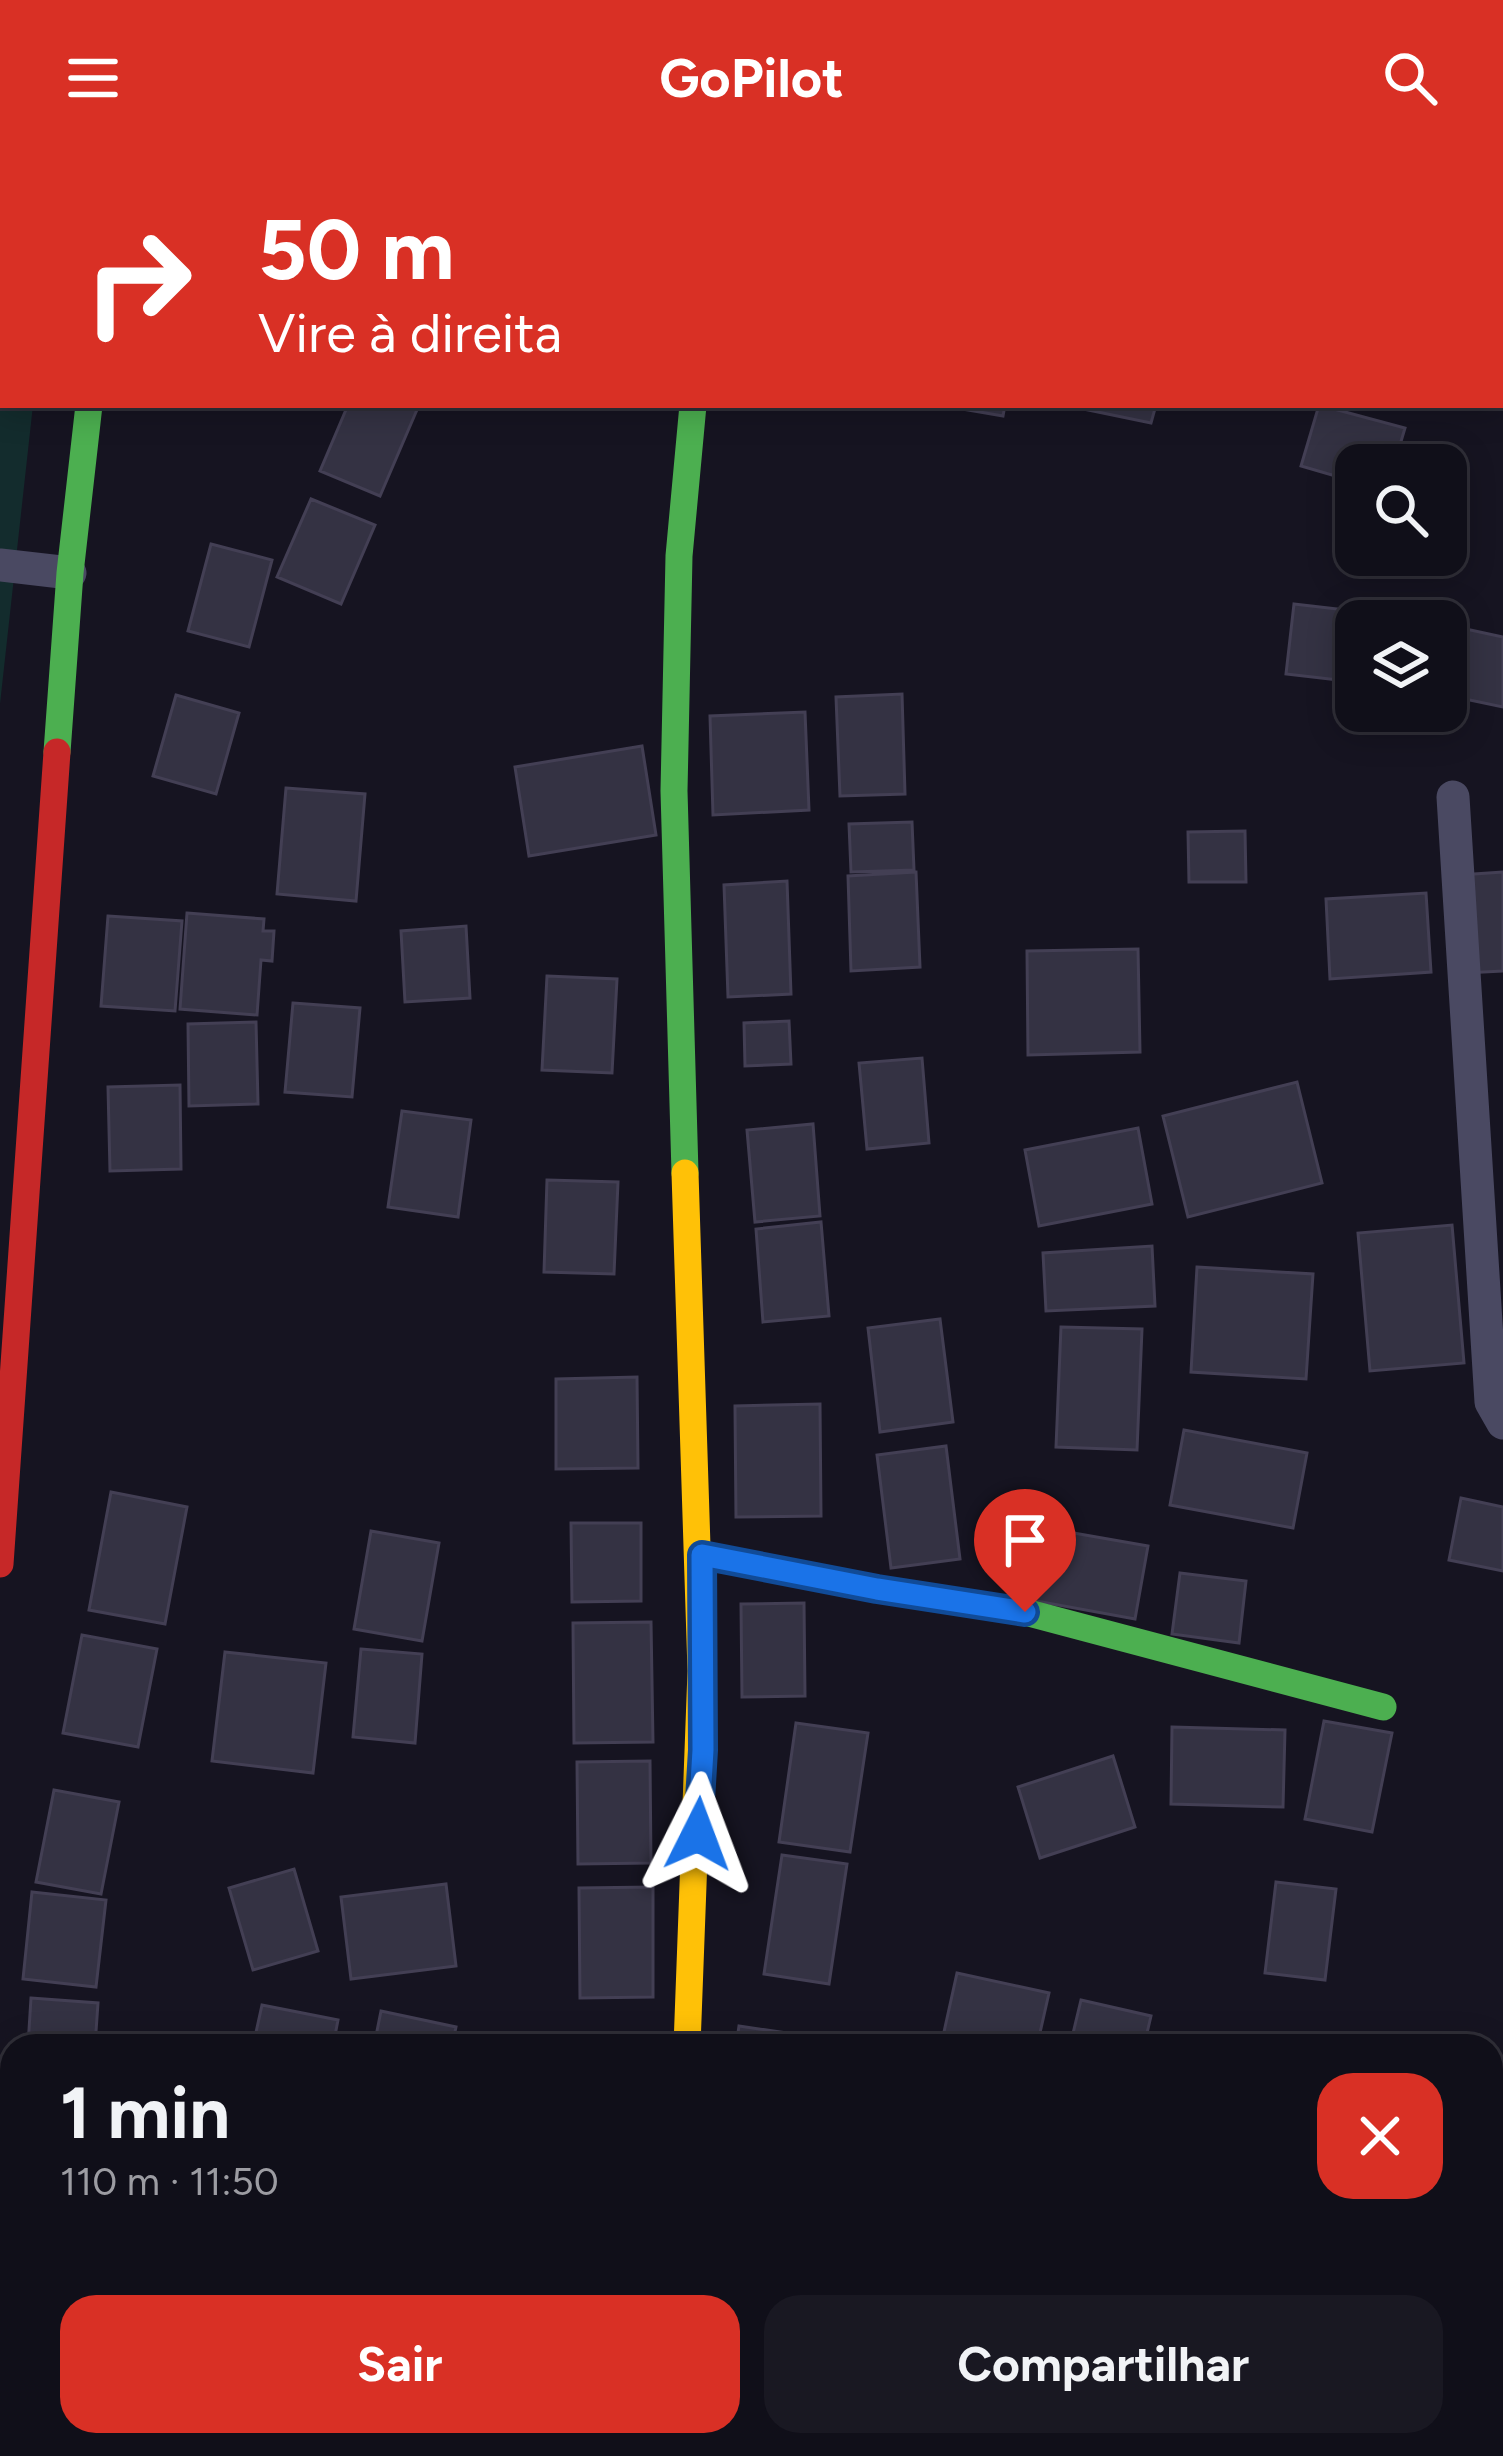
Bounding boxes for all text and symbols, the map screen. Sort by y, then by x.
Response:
icon: menu [60,45,126,111]
icon: search [1377,45,1443,111]
text: GoPilot [659,46,844,111]
text: 50 m [258,199,454,300]
icon: right [60,204,216,360]
text: Vire à direita [258,301,562,366]
map controls [1335,444,1467,732]
button: search [1335,444,1467,576]
button: layers [1335,600,1467,732]
pin [974,1489,1076,1612]
icon: arrive [992,1507,1058,1573]
position arrow [635,1771,761,1897]
text: 1 min [60,2070,230,2156]
button: close [1317,2073,1443,2199]
text: 110 m · 11:50 [60,2158,279,2205]
button: Sair [60,2295,740,2433]
button: Compartilhar [764,2295,1443,2433]

